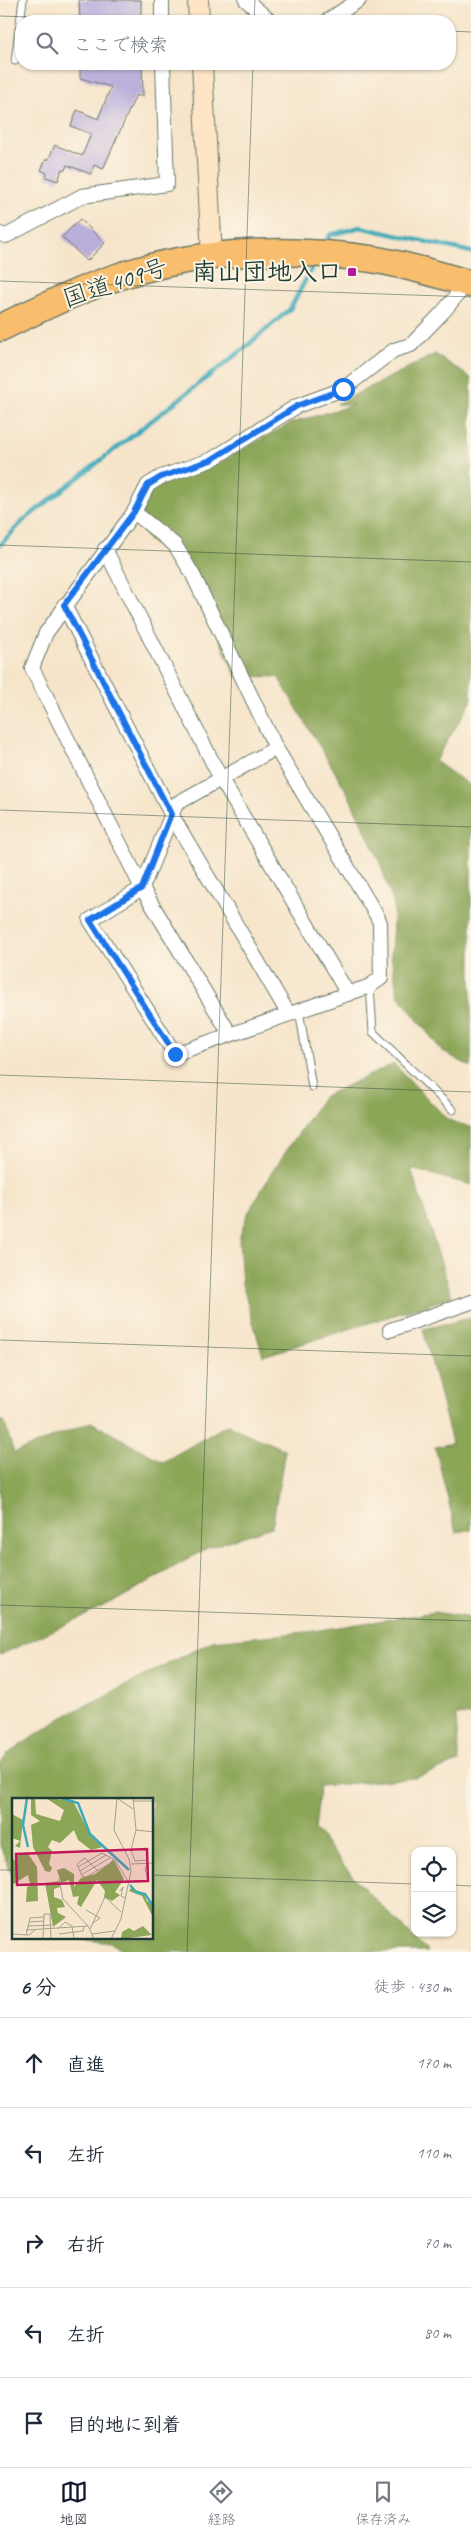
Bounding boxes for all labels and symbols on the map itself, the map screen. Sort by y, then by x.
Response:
street label: 国道409号 [58,251,172,315]
place label: 南山団地入口 [192,256,342,288]
marker: 南山団地入口 [346,266,358,278]
route start [332,378,355,401]
route end [164,1043,187,1066]
inset map [12,1798,154,1940]

